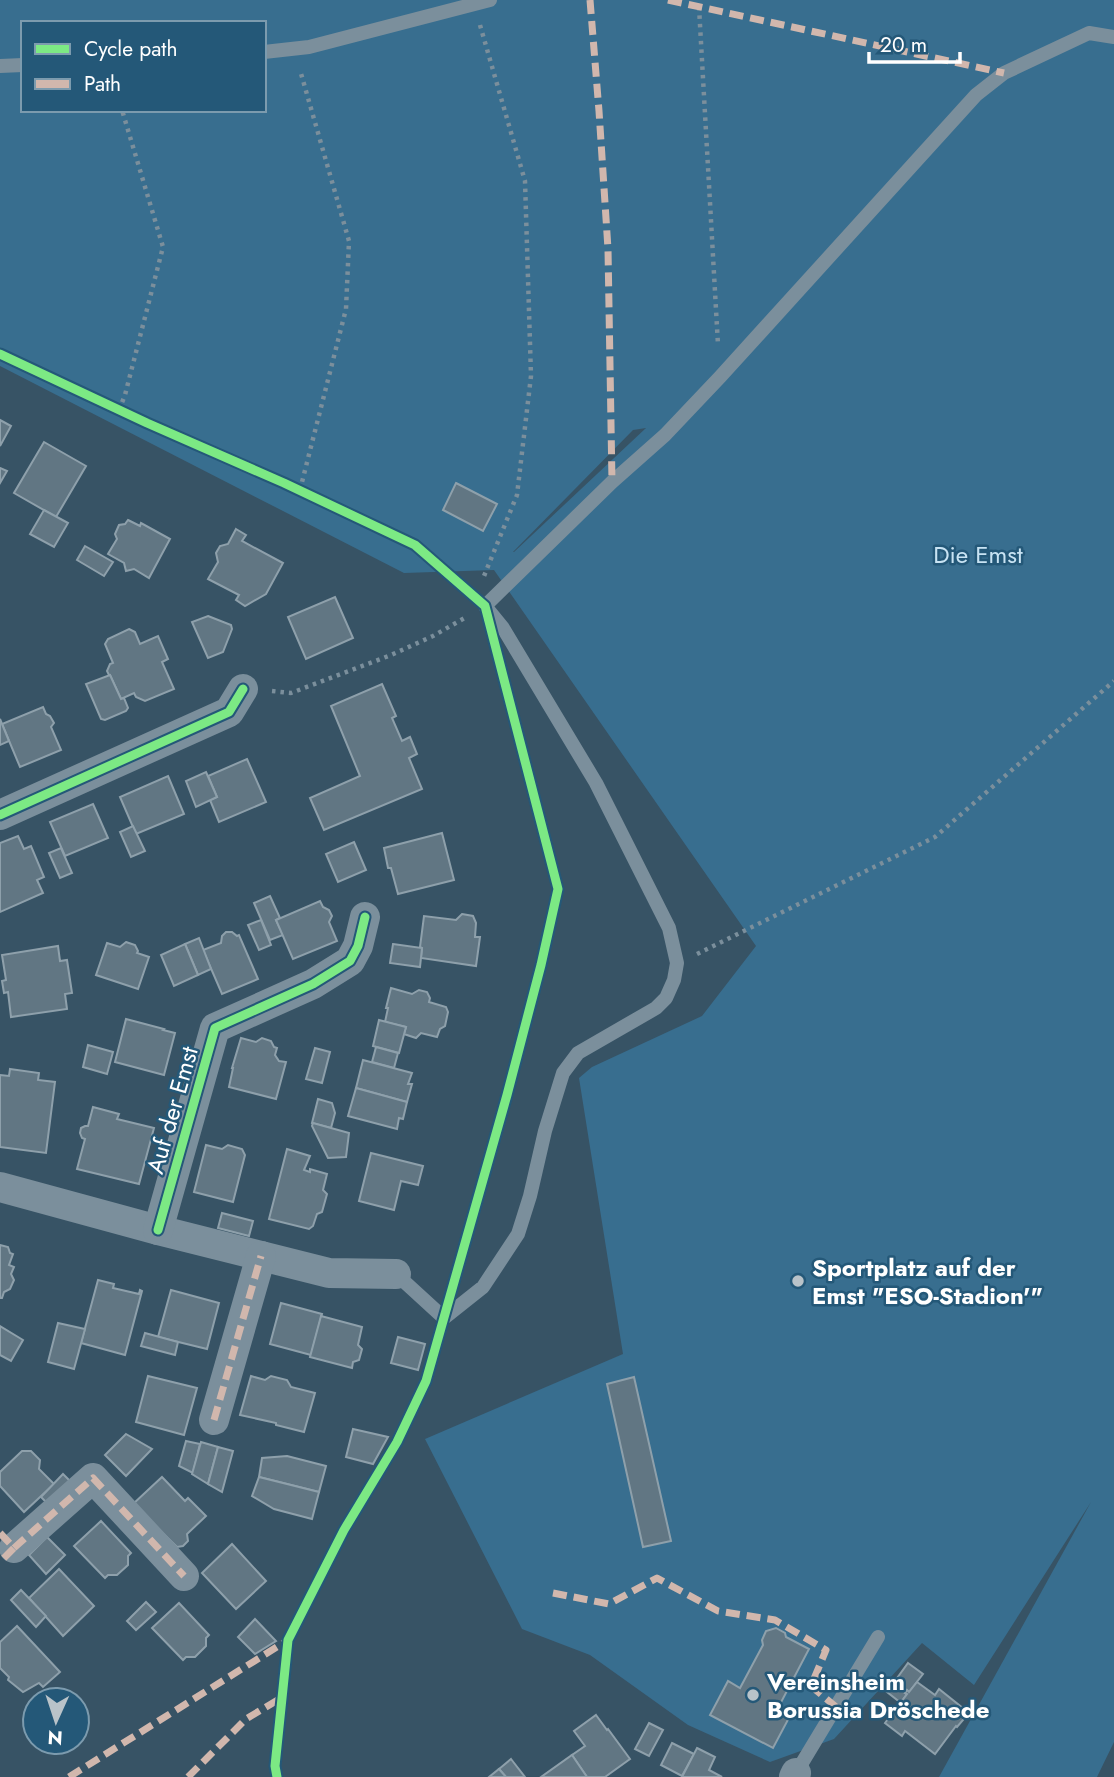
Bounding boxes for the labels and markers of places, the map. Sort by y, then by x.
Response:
place label: Sportplatz auf der Emst "ESO-Stadion'" [812,1250,1043,1313]
marker: Sportplatz auf der Emst "ESO-Stadion'" [790,1273,806,1289]
place label: Vereinsheim Borussia Dröschede [766,1664,989,1727]
marker: Vereinsheim Borussia Dröschede [745,1687,761,1703]

